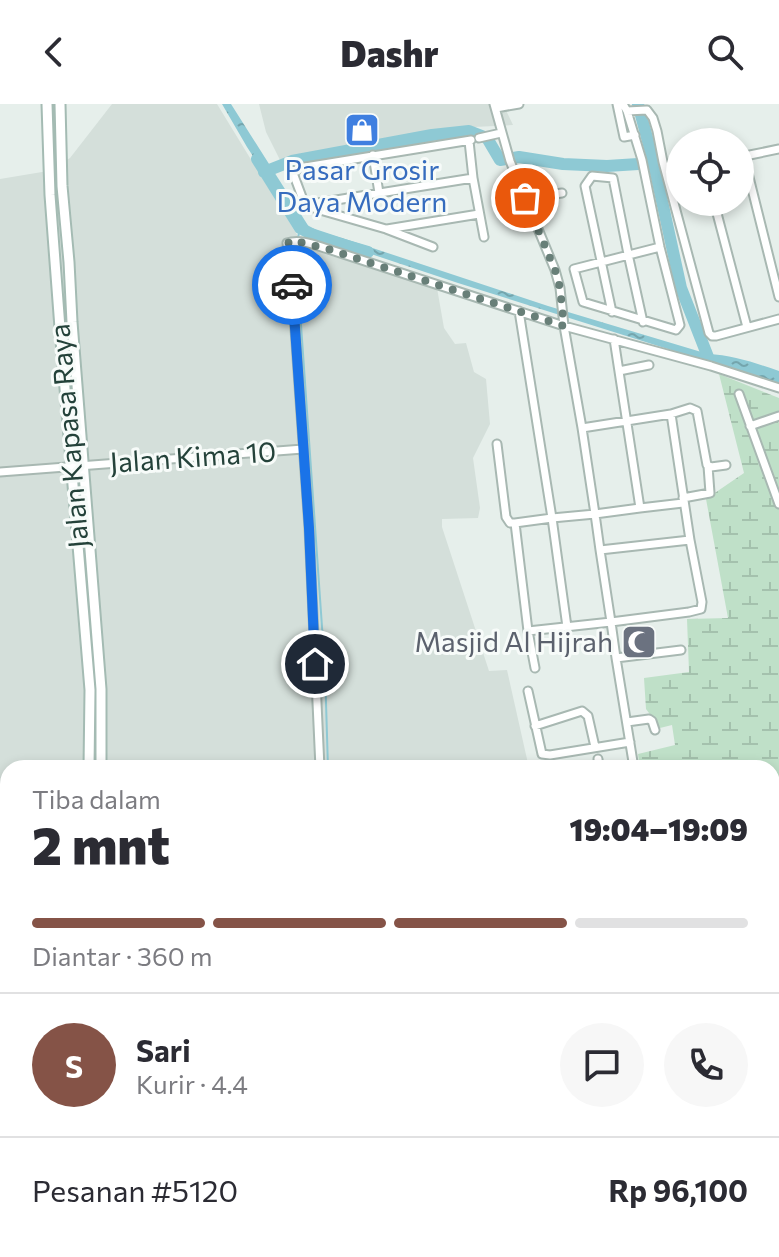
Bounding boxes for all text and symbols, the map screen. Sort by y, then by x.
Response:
icon: back [32,30,76,74]
text: Dashr [340,30,439,74]
icon: search [703,30,747,74]
shop icon: Pasar Grosir Daya Modern [343,111,381,149]
map controls [666,128,754,216]
button: locate [666,128,754,216]
place label: Pasar Grosir Daya Modern [277,152,447,218]
pin [491,164,559,232]
icon: bag [503,176,547,220]
courier [252,245,332,325]
icon: car [270,263,314,307]
street label: Jalan Kapasa Raya [41,322,95,550]
street label: Jalan Kima 10 [109,433,277,479]
mosque icon: Masjid Al Hijrah [620,623,658,661]
place label: Masjid Al Hijrah [415,624,613,658]
pin [281,630,349,698]
icon: home [293,642,337,686]
text: Tiba dalam [32,783,161,814]
text: 19:04–19:09 [569,810,748,847]
text: 2 mnt [32,812,170,876]
text: Diantar · 360 m [32,940,212,971]
button: chat [560,1023,644,1107]
button: phone [664,1023,748,1107]
text: Sari [136,1031,191,1068]
text: S [65,1047,83,1084]
text: Kurir · 4.4 [136,1068,248,1099]
text: Pesanan #5120 [32,1171,238,1208]
text: Rp 96,100 [608,1171,748,1208]

